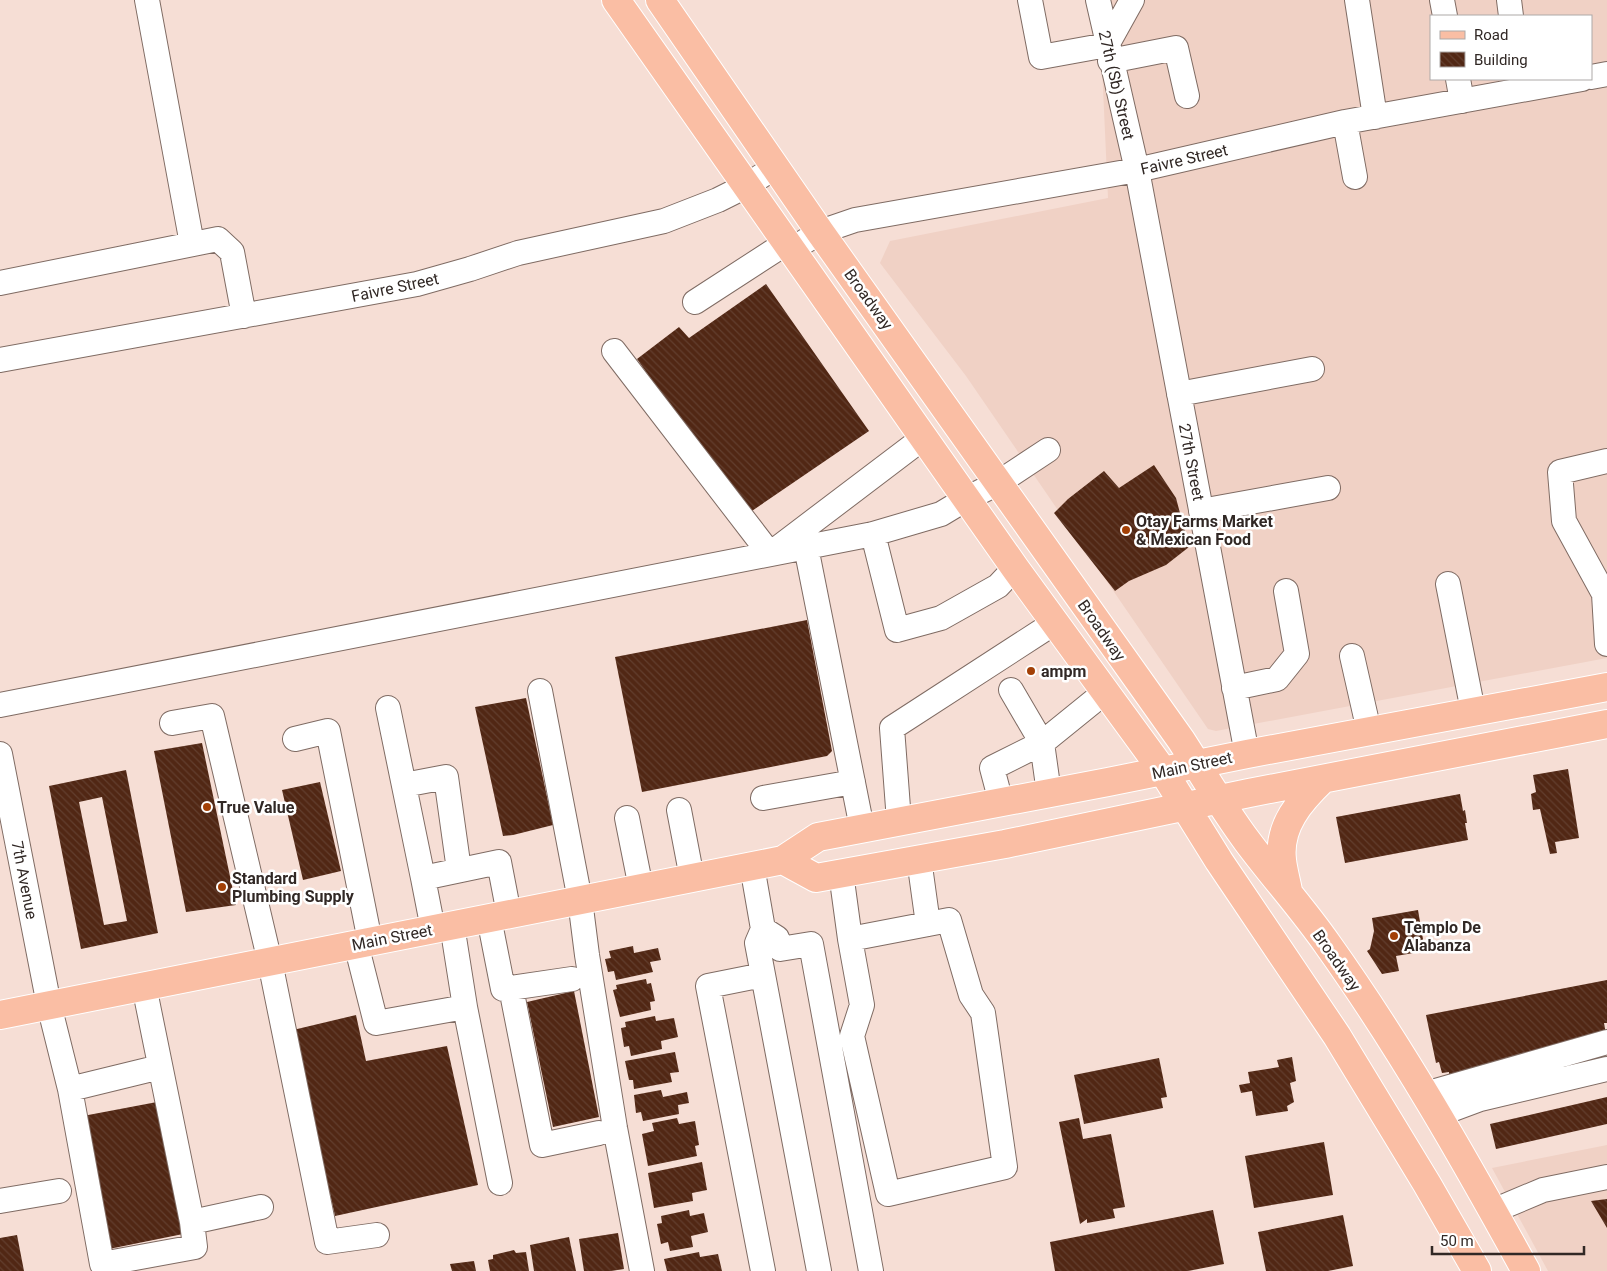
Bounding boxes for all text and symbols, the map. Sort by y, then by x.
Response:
legend [1430,15,1592,80]
text: Road [1474,26,1508,44]
street label: 27th (Sb) Street [1095,29,1138,142]
text: Building [1474,51,1528,69]
street label: Faivre Street [1139,140,1230,179]
street label: Broadway [840,265,897,334]
street label: Faivre Street [350,269,441,306]
street label: 27th Street [1175,422,1208,502]
place label: Otay Farms Market & Mexican Food [1136,512,1273,549]
marker: Otay Farms Market & Mexican Food [1120,524,1132,536]
street label: Broadway [1074,596,1130,665]
place label: ampm [1041,662,1086,681]
marker: ampm [1025,665,1037,677]
street label: Main Street [1150,748,1234,783]
place label: True Value [217,798,295,817]
marker: True Value [201,801,213,813]
street label: 7th Avenue [8,839,41,921]
place label: Standard Plumbing Supply [232,869,355,906]
marker: Standard Plumbing Supply [216,881,228,893]
place label: Templo De Alabanza [1404,918,1481,955]
street label: Main Street [350,920,434,955]
street label: Broadway [1309,926,1365,995]
marker: Templo De Alabanza [1388,930,1400,942]
scale bar [1432,1224,1584,1256]
text: 50 m [1440,1232,1474,1250]

